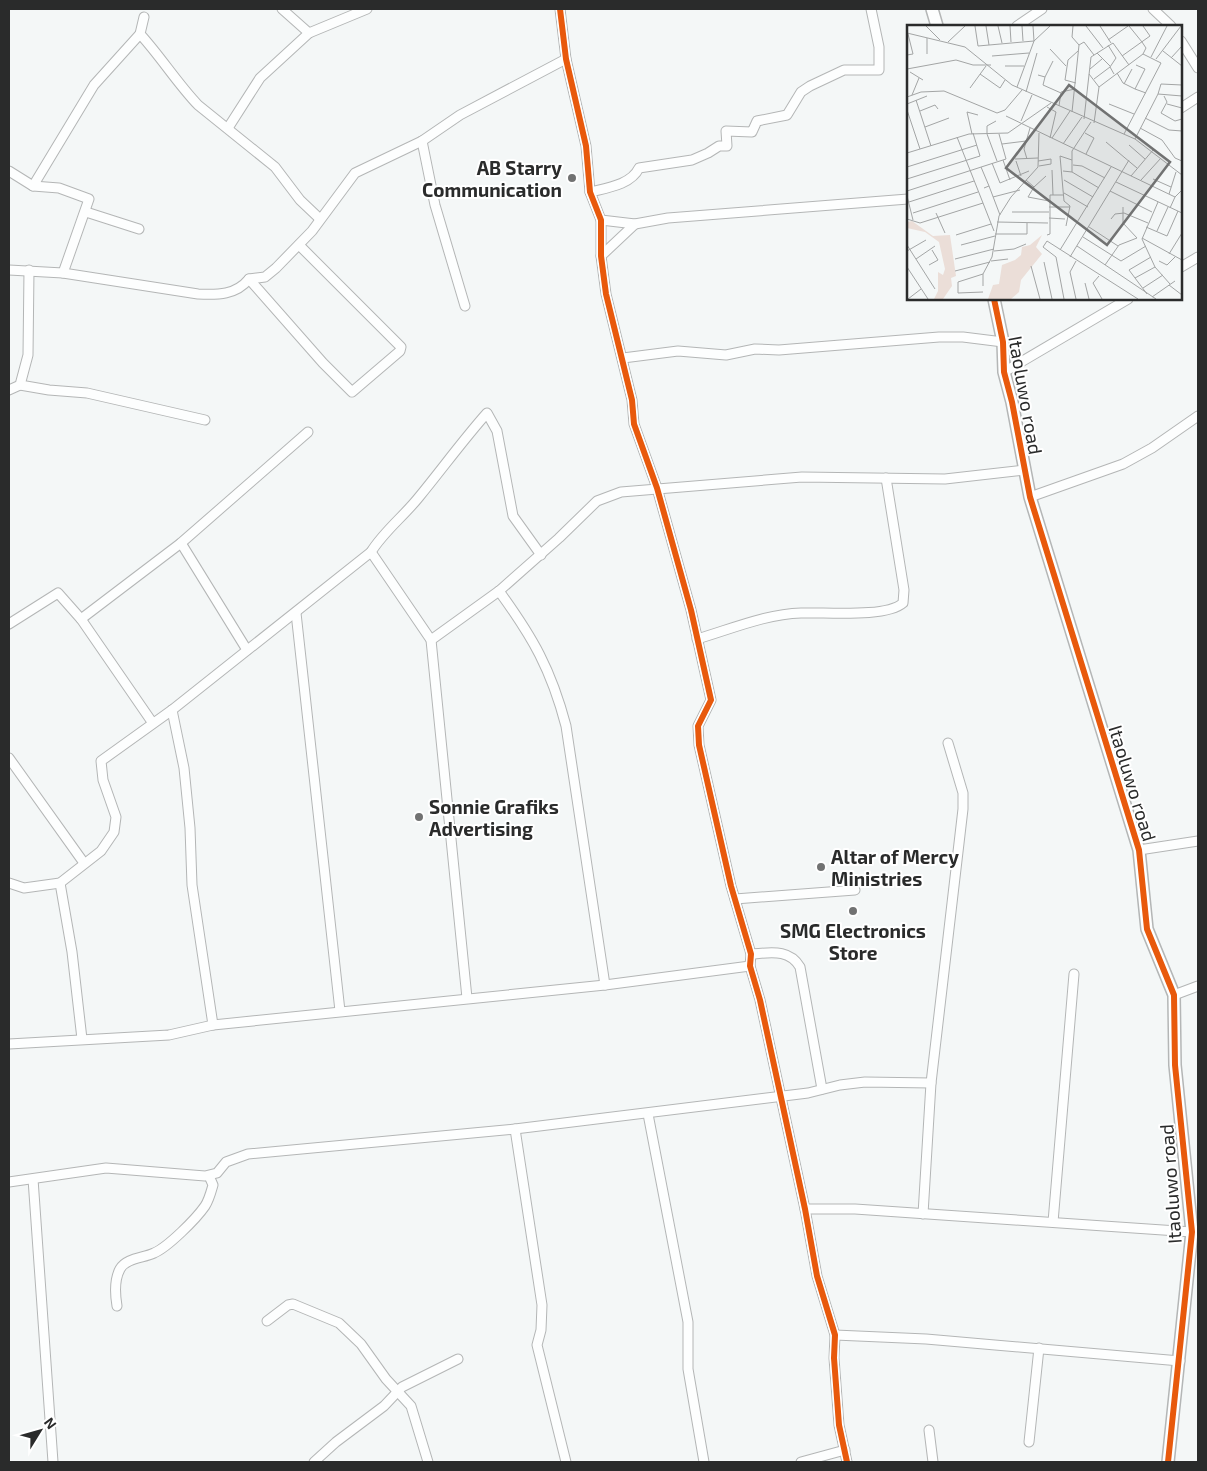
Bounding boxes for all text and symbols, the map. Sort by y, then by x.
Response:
inset map [907,25,1182,300]
place label: AB Starry Communication [422,156,562,201]
marker: AB Starry Communication [566,172,578,184]
street label: Itaoluwo road [1004,334,1048,456]
street label: Itaoluwo road [1104,722,1162,844]
place label: Sonnie Grafiks Advertising [429,795,559,840]
marker: Sonnie Grafiks Advertising [413,811,425,823]
place label: Altar of Mercy Ministries [831,845,959,890]
marker: Altar of Mercy Ministries [815,861,827,873]
marker: SMG Electronics Store [847,905,859,917]
place label: SMG Electronics Store [780,919,926,964]
street label: Itaoluwo road [1154,1123,1186,1245]
north arrow [15,1406,65,1456]
text: N [41,1414,61,1432]

